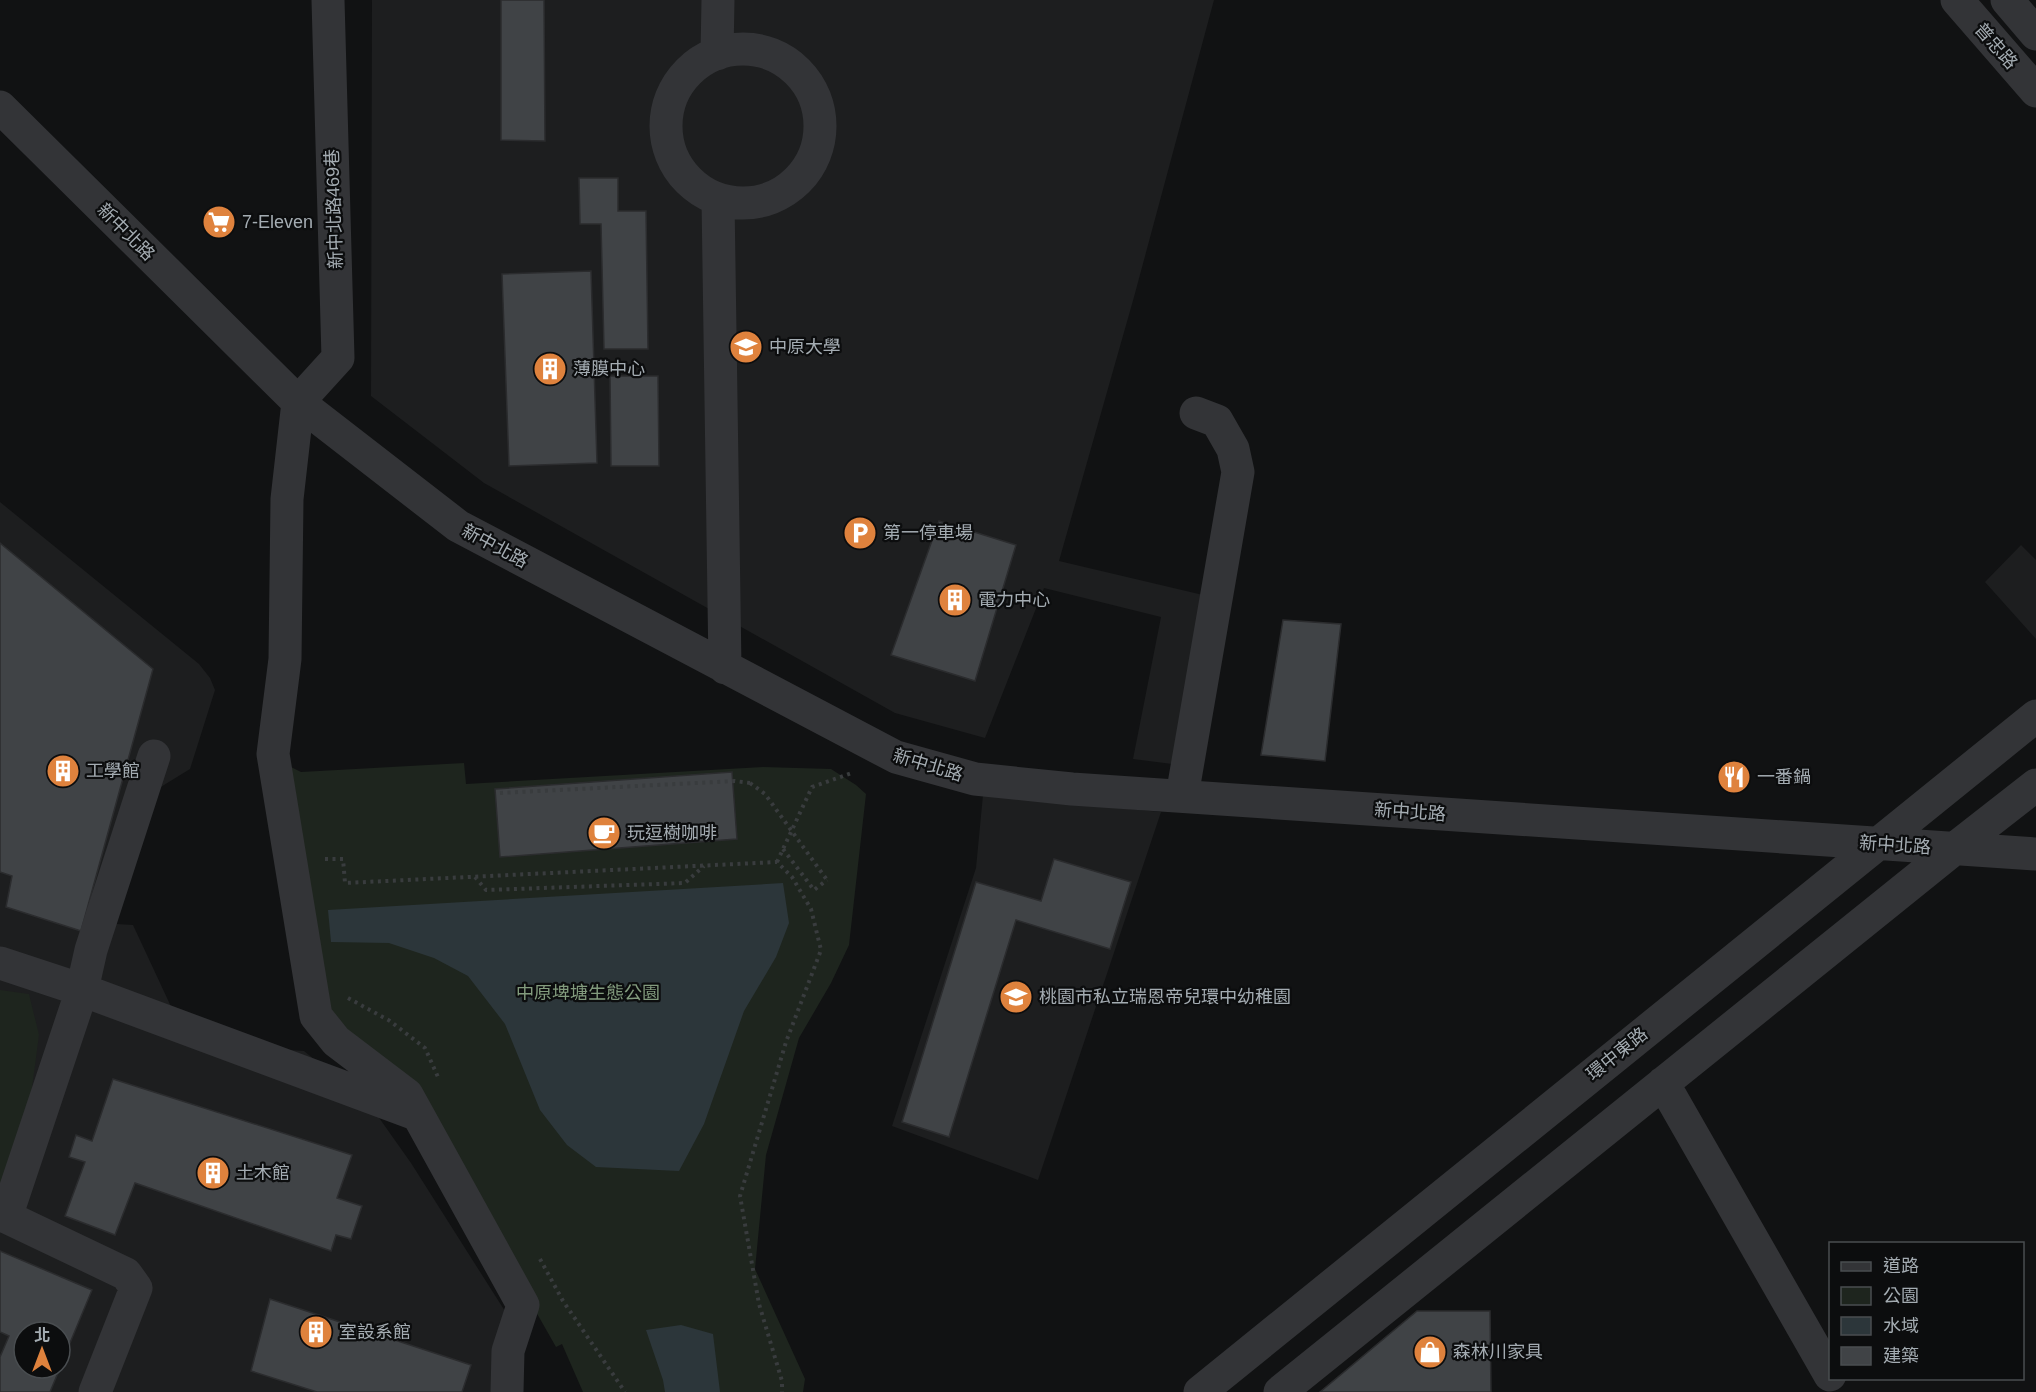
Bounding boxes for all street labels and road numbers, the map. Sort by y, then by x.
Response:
street label: 普忠路 [1971,19,2021,73]
street label: 新中北路469巷 [322,149,346,269]
street label: 新中北路 [93,199,159,265]
street label: 新中北路 [459,520,531,572]
street label: 新中北路 [891,745,965,785]
street label: 新中北路 [1373,800,1447,824]
street label: 新中北路 [1858,833,1932,857]
street label: 環中東路 [1583,1024,1651,1084]

